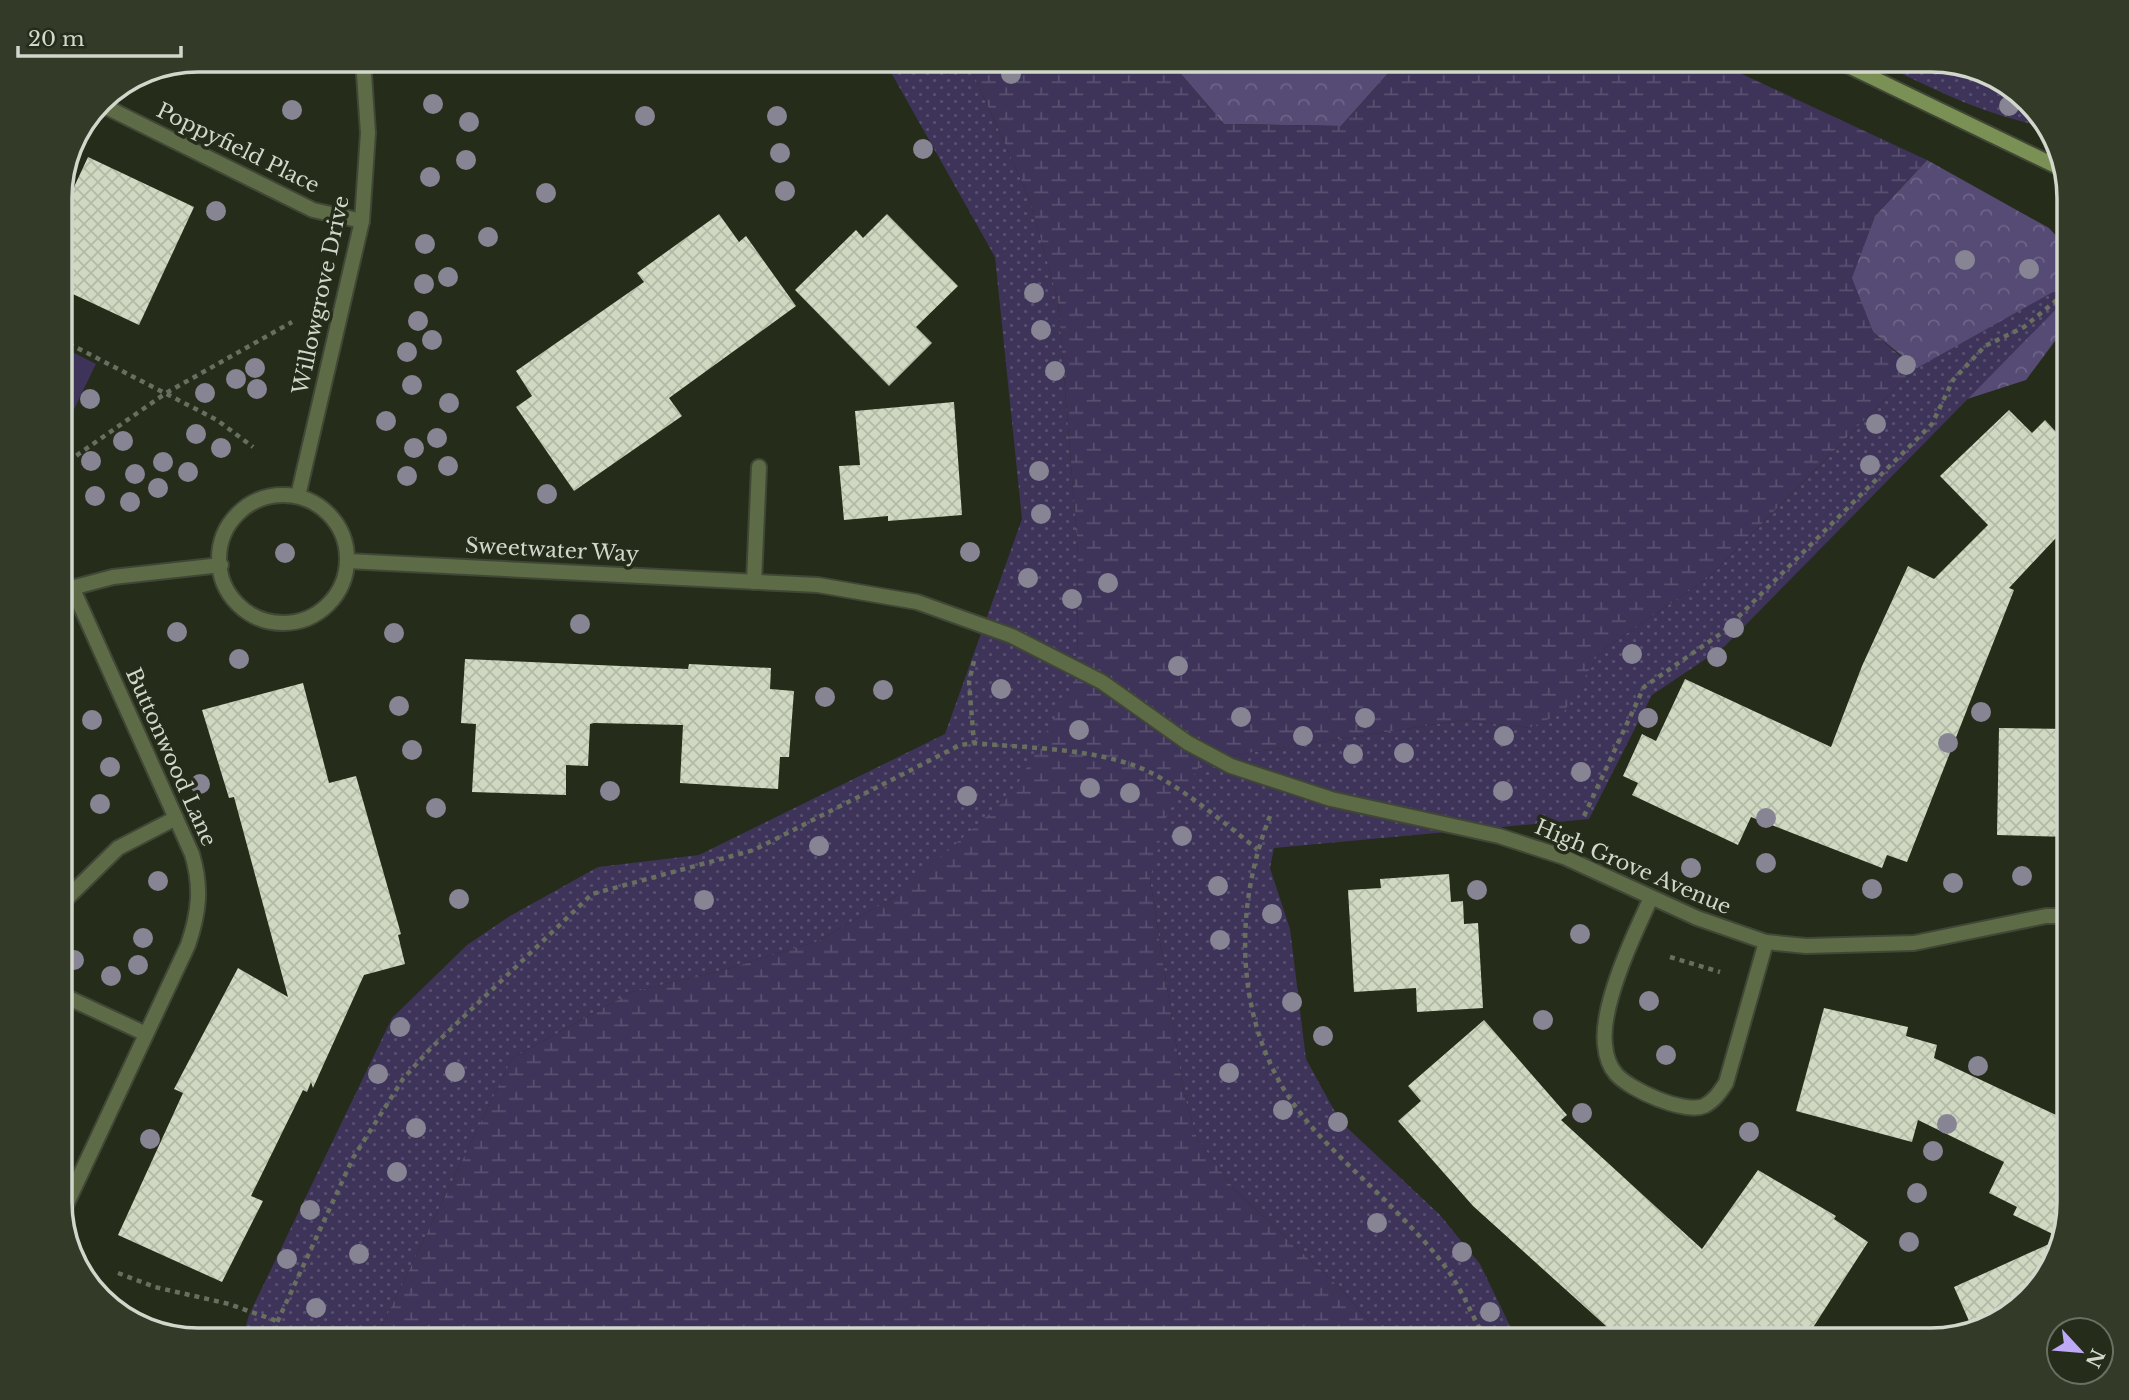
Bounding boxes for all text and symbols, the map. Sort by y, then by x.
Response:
scale bar [18,14,180,58]
text: 20 m [28,26,85,52]
street label: Poppyfield Place [152,97,324,199]
street label: Willowgrove Drive [287,193,355,398]
street label: Sweetwater Way [464,532,640,568]
street label: Buttonwood Lane [120,664,222,850]
street label: High Grove Avenue [1531,814,1735,920]
north arrow [2045,1316,2115,1386]
text: N [2081,1345,2109,1371]

